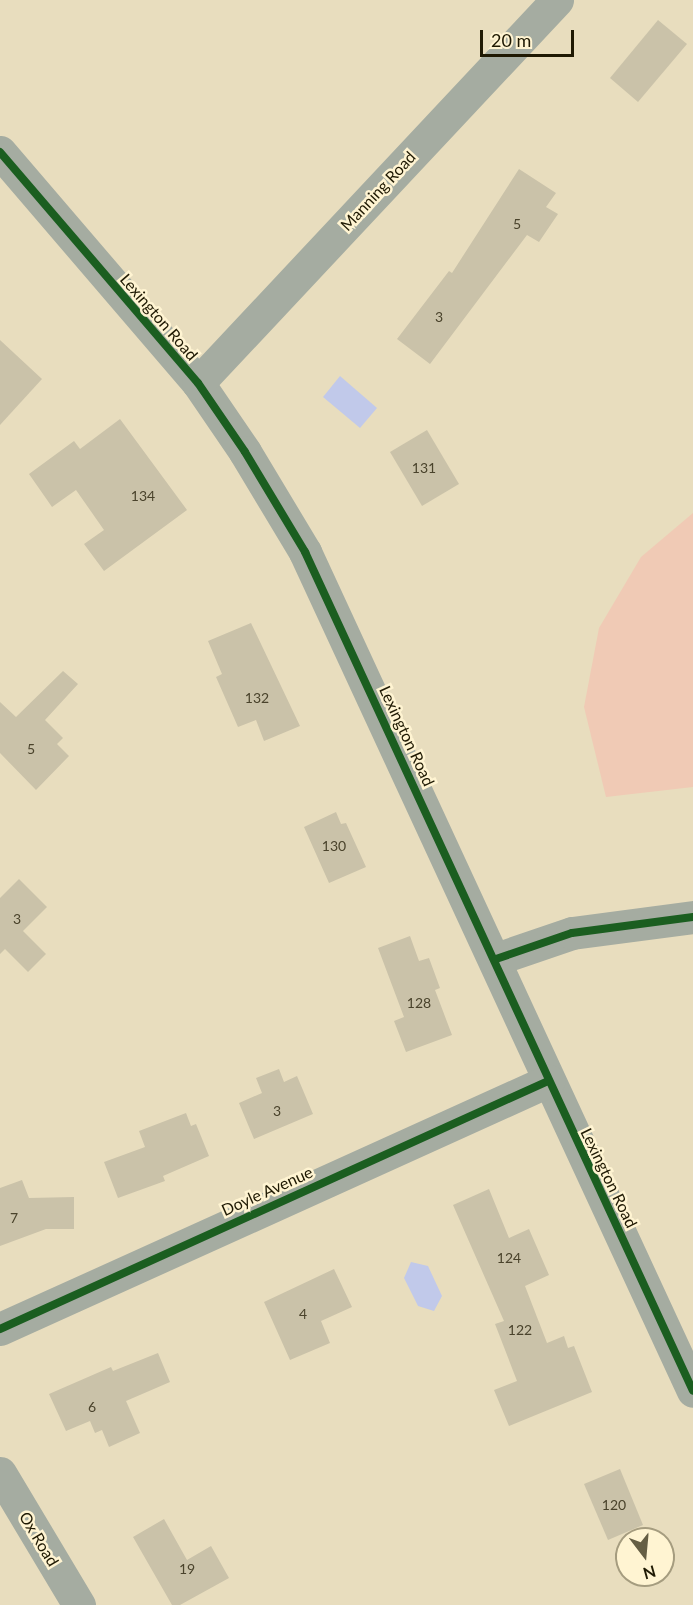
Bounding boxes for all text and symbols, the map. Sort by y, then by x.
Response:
scale bar [483,18,578,56]
text: 20 m [491,29,531,51]
street label: Manning Road [337,147,419,235]
house number: 5 [513,216,521,232]
street label: Lexington Road [116,270,202,364]
house number: 3 [435,309,443,325]
house number: 131 [412,460,436,476]
house number: 134 [131,488,155,504]
street label: Lexington Road [375,683,439,789]
house number: 132 [245,690,269,706]
house number: 5 [27,741,35,757]
house number: 130 [322,838,346,854]
house number: 3 [13,911,21,927]
house number: 128 [407,995,431,1011]
house number: 3 [273,1103,281,1119]
street label: Lexington Road [577,1125,641,1231]
street label: Doyle Avenue [218,1162,316,1220]
house number: 7 [10,1210,18,1226]
house number: 124 [497,1250,521,1266]
house number: 4 [299,1306,307,1322]
house number: 122 [508,1322,532,1338]
house number: 6 [88,1399,96,1415]
house number: 120 [602,1497,626,1513]
street label: Ox Road [15,1508,63,1570]
north arrow [615,1527,675,1587]
house number: 19 [179,1561,195,1577]
text: N [641,1562,658,1584]

